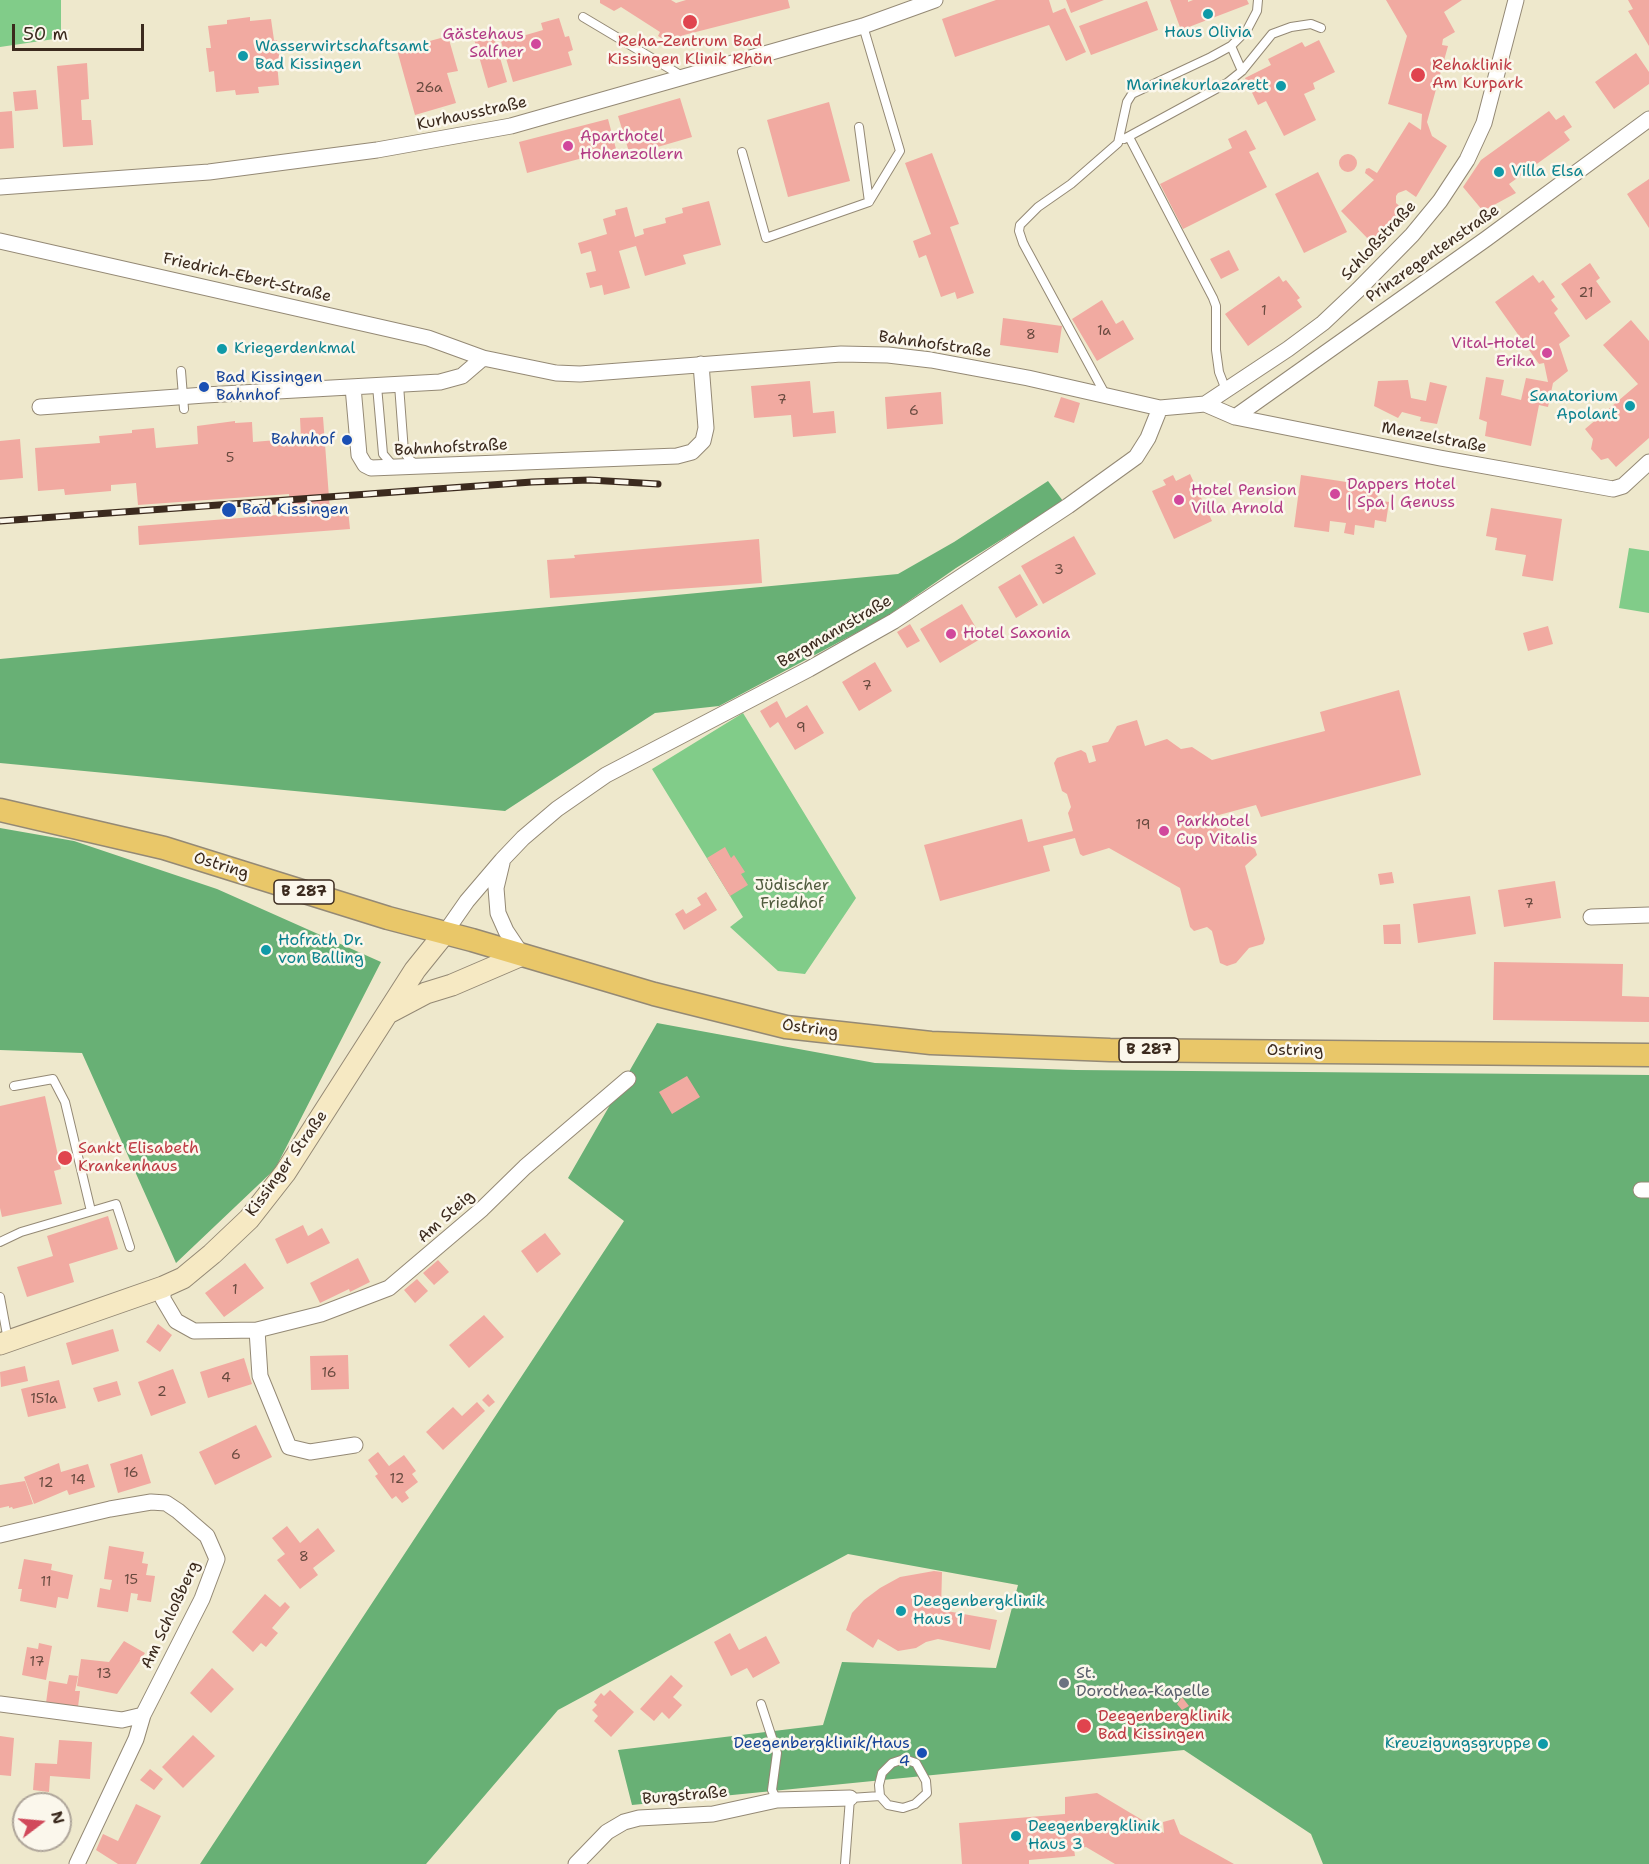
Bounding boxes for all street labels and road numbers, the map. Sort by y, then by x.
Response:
street label: Kurhausstraße [415,93,529,135]
street label: Schloßstraße [1337,197,1421,285]
street label: Prinzregentenstraße [1363,201,1503,307]
street label: Friedrich-Ebert-Straße [161,249,333,307]
street label: Bahnhofstraße [877,328,993,362]
street label: Menzelstraße [1380,418,1488,458]
street label: Bahnhofstraße [394,435,508,461]
street label: Bergmannstraße [775,592,895,672]
street label: Ostring [191,849,251,883]
road number: B 287 [274,880,334,904]
street label: Ostring [781,1016,839,1042]
road number: B 287 [1119,1038,1179,1062]
street label: Ostring [1267,1041,1323,1061]
street label: Kissinger Straße [242,1107,332,1221]
street label: Am Steig [414,1187,478,1247]
street label: Am Schloßberg [138,1558,204,1672]
street label: Burgstraße [642,1783,728,1809]

